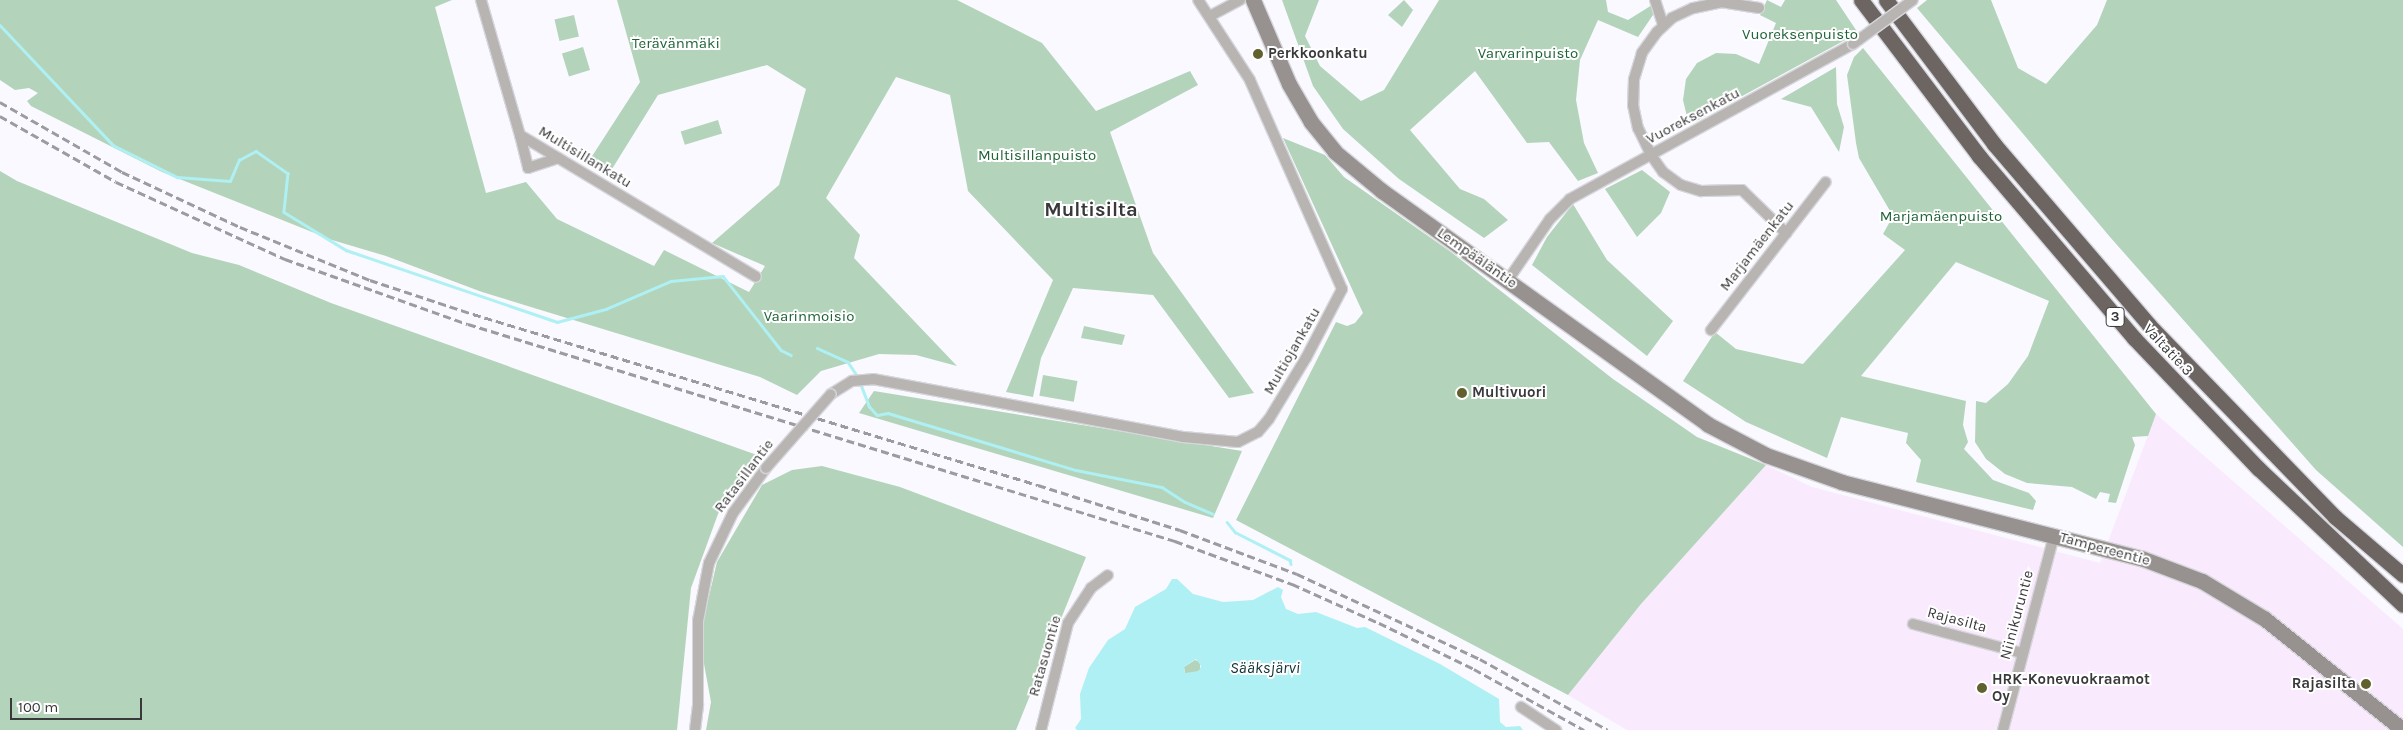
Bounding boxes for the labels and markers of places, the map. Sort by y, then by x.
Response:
place label: Perkkoonkatu [1268,45,1368,63]
marker: Perkkoonkatu [1252,48,1264,60]
place label: Multivuori [1472,384,1546,402]
marker: Multivuori [1456,387,1468,399]
place label: HRK-Konevuokraamot Oy [1992,670,2150,705]
place label: Rajasilta [2292,675,2356,693]
marker: Rajasilta [2360,678,2372,690]
marker: HRK-Konevuokraamot Oy [1976,682,1988,694]

